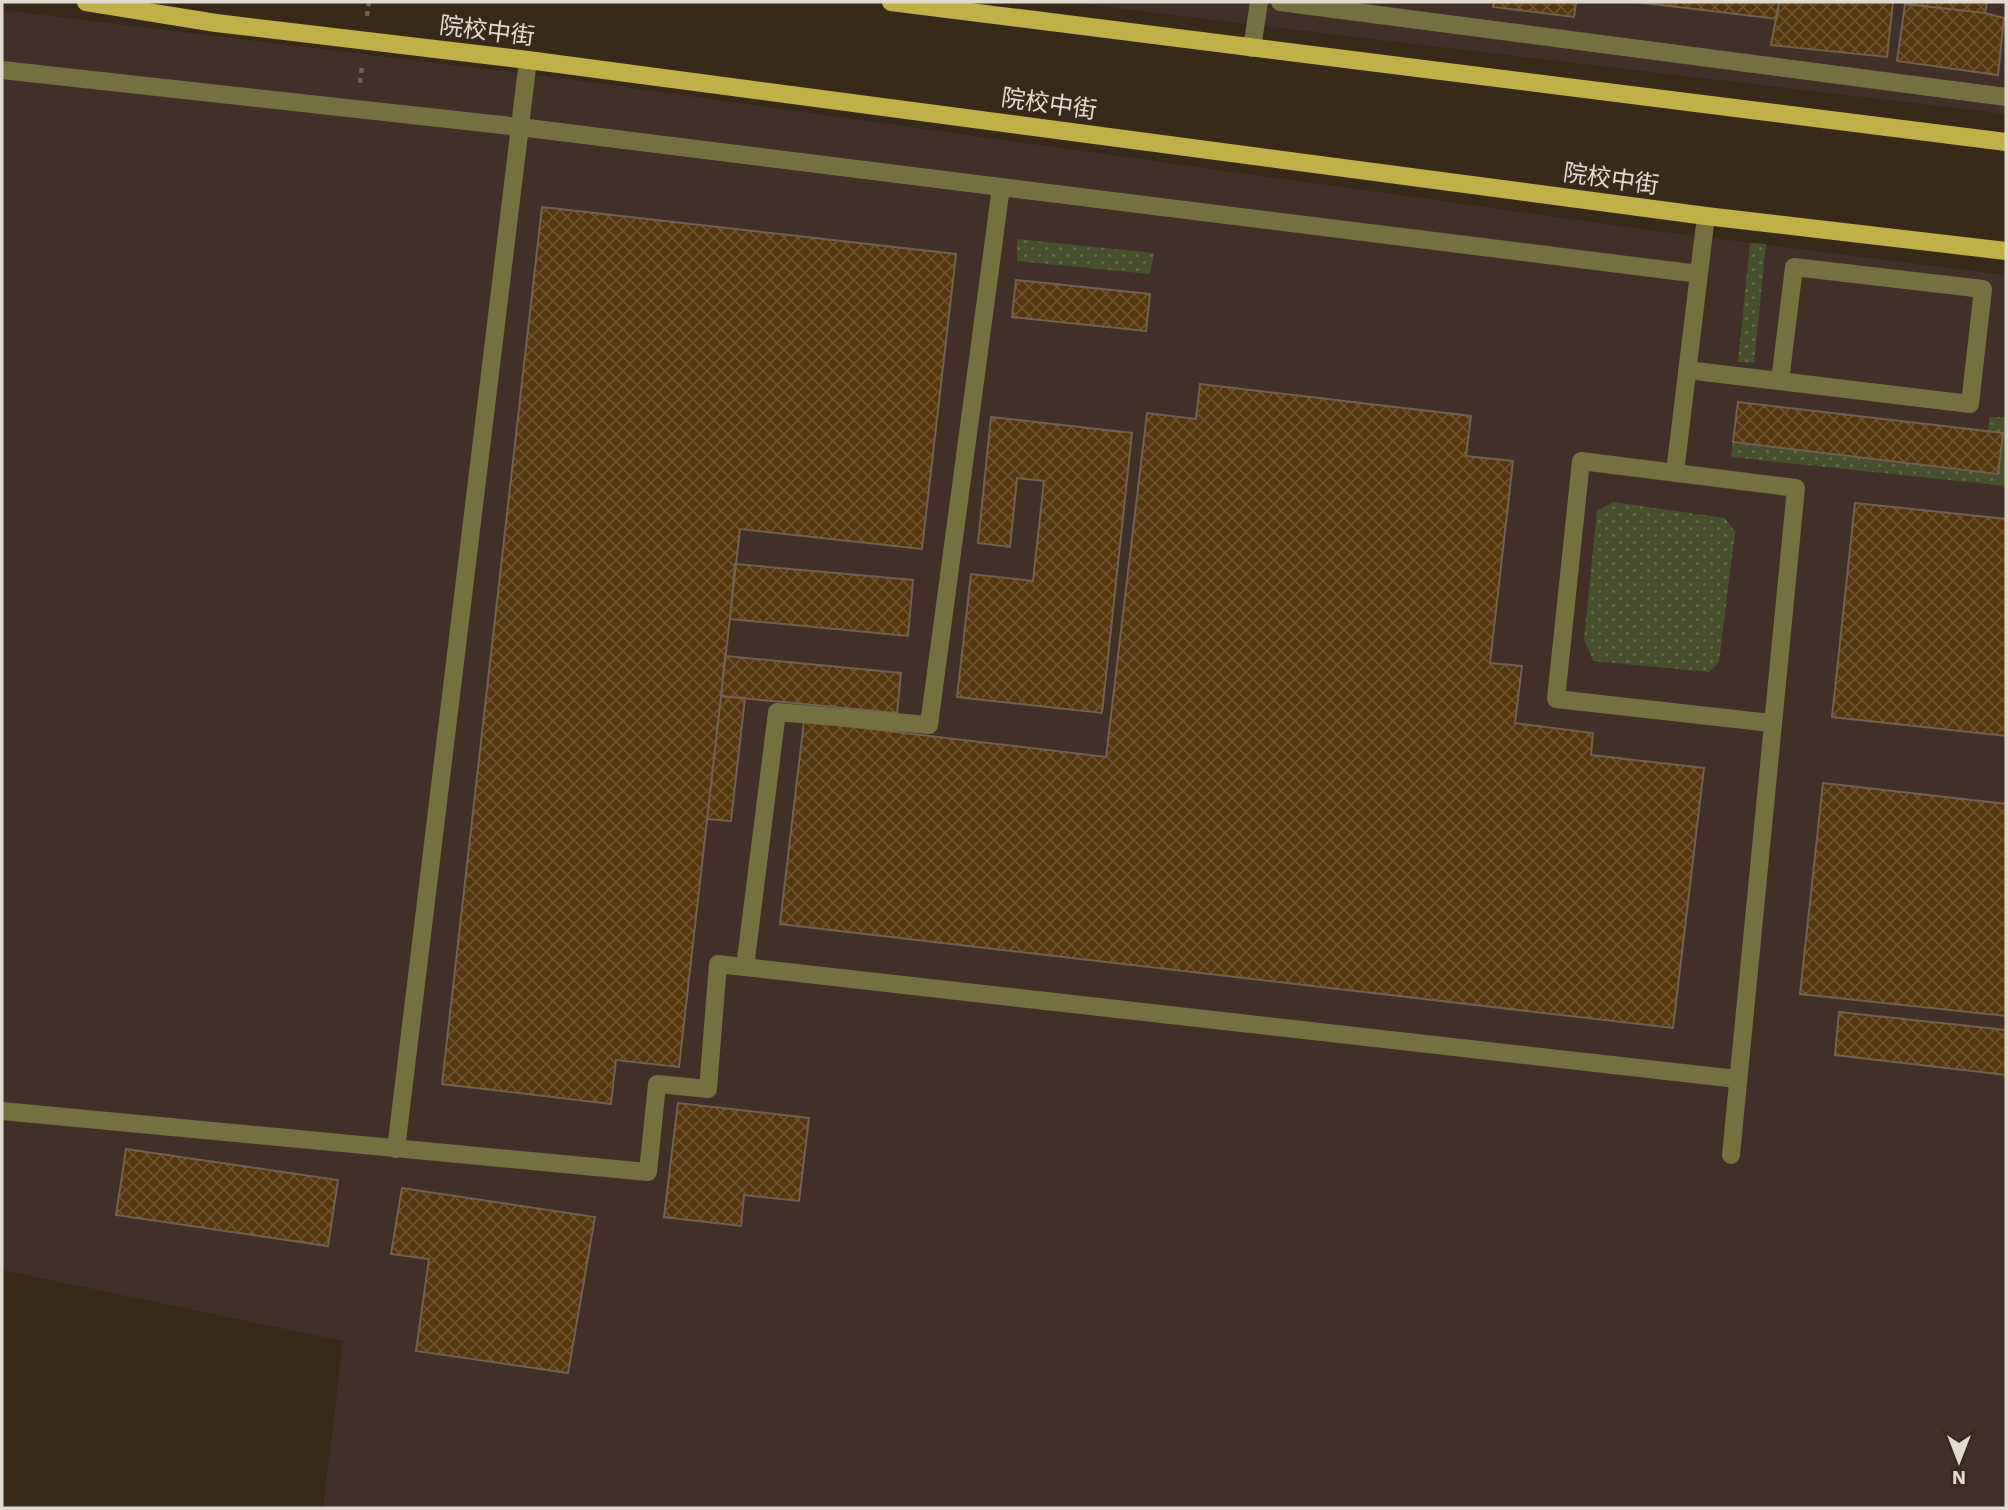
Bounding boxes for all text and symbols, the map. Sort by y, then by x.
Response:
street label: 院校中街 [438,11,536,51]
street label: 院校中街 [1000,83,1098,125]
street label: 院校中街 [1562,158,1660,200]
north arrow [1924,1426,1994,1496]
text: N [1952,1466,1966,1489]

